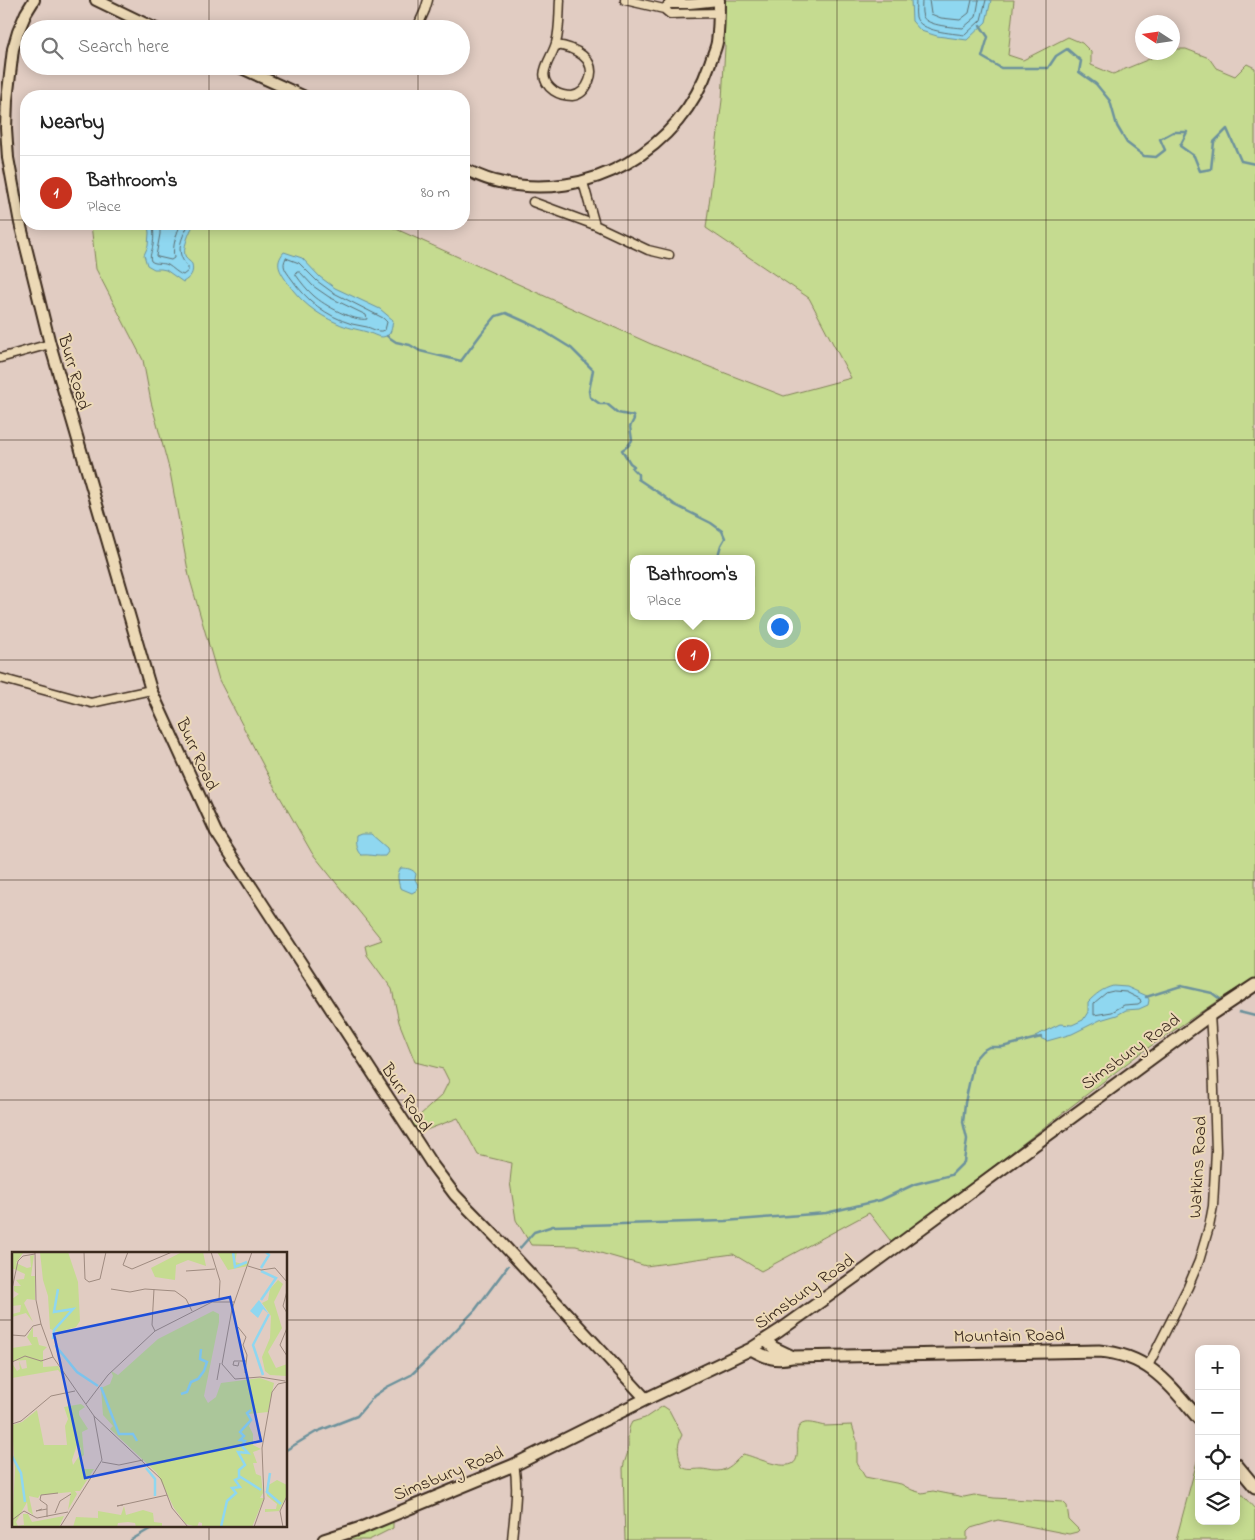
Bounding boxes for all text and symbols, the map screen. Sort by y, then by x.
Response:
north arrow [1135,15,1180,60]
search box [20,20,470,75]
icon: search [38,34,66,62]
text: Search here [78,34,169,61]
text: Nearby [40,108,104,138]
text: Bathroom's [87,168,178,195]
text: 1 [53,181,59,205]
text: 80 m [421,181,450,205]
text: Place [87,195,121,219]
street label: Burr Road [50,331,96,413]
popup [630,555,755,620]
text: Bathroom's [647,562,738,589]
text: Place [647,589,681,613]
your location [767,614,793,640]
pin: 1 [677,636,709,674]
street label: Burr Road [168,713,224,795]
street label: Simsbury Road [1076,1008,1186,1097]
street label: Burr Road [373,1058,437,1138]
street label: Watkins Road [1183,1115,1215,1219]
street label: Simsbury Road [750,1248,860,1337]
inset map [12,1252,288,1528]
street label: Mountain Road [953,1323,1065,1351]
map controls [1195,1345,1240,1525]
button: + [1195,1345,1240,1390]
button: − [1195,1390,1240,1435]
button: locate [1195,1435,1240,1480]
street label: Simsbury Road [390,1441,508,1509]
button: layers [1195,1480,1240,1525]

